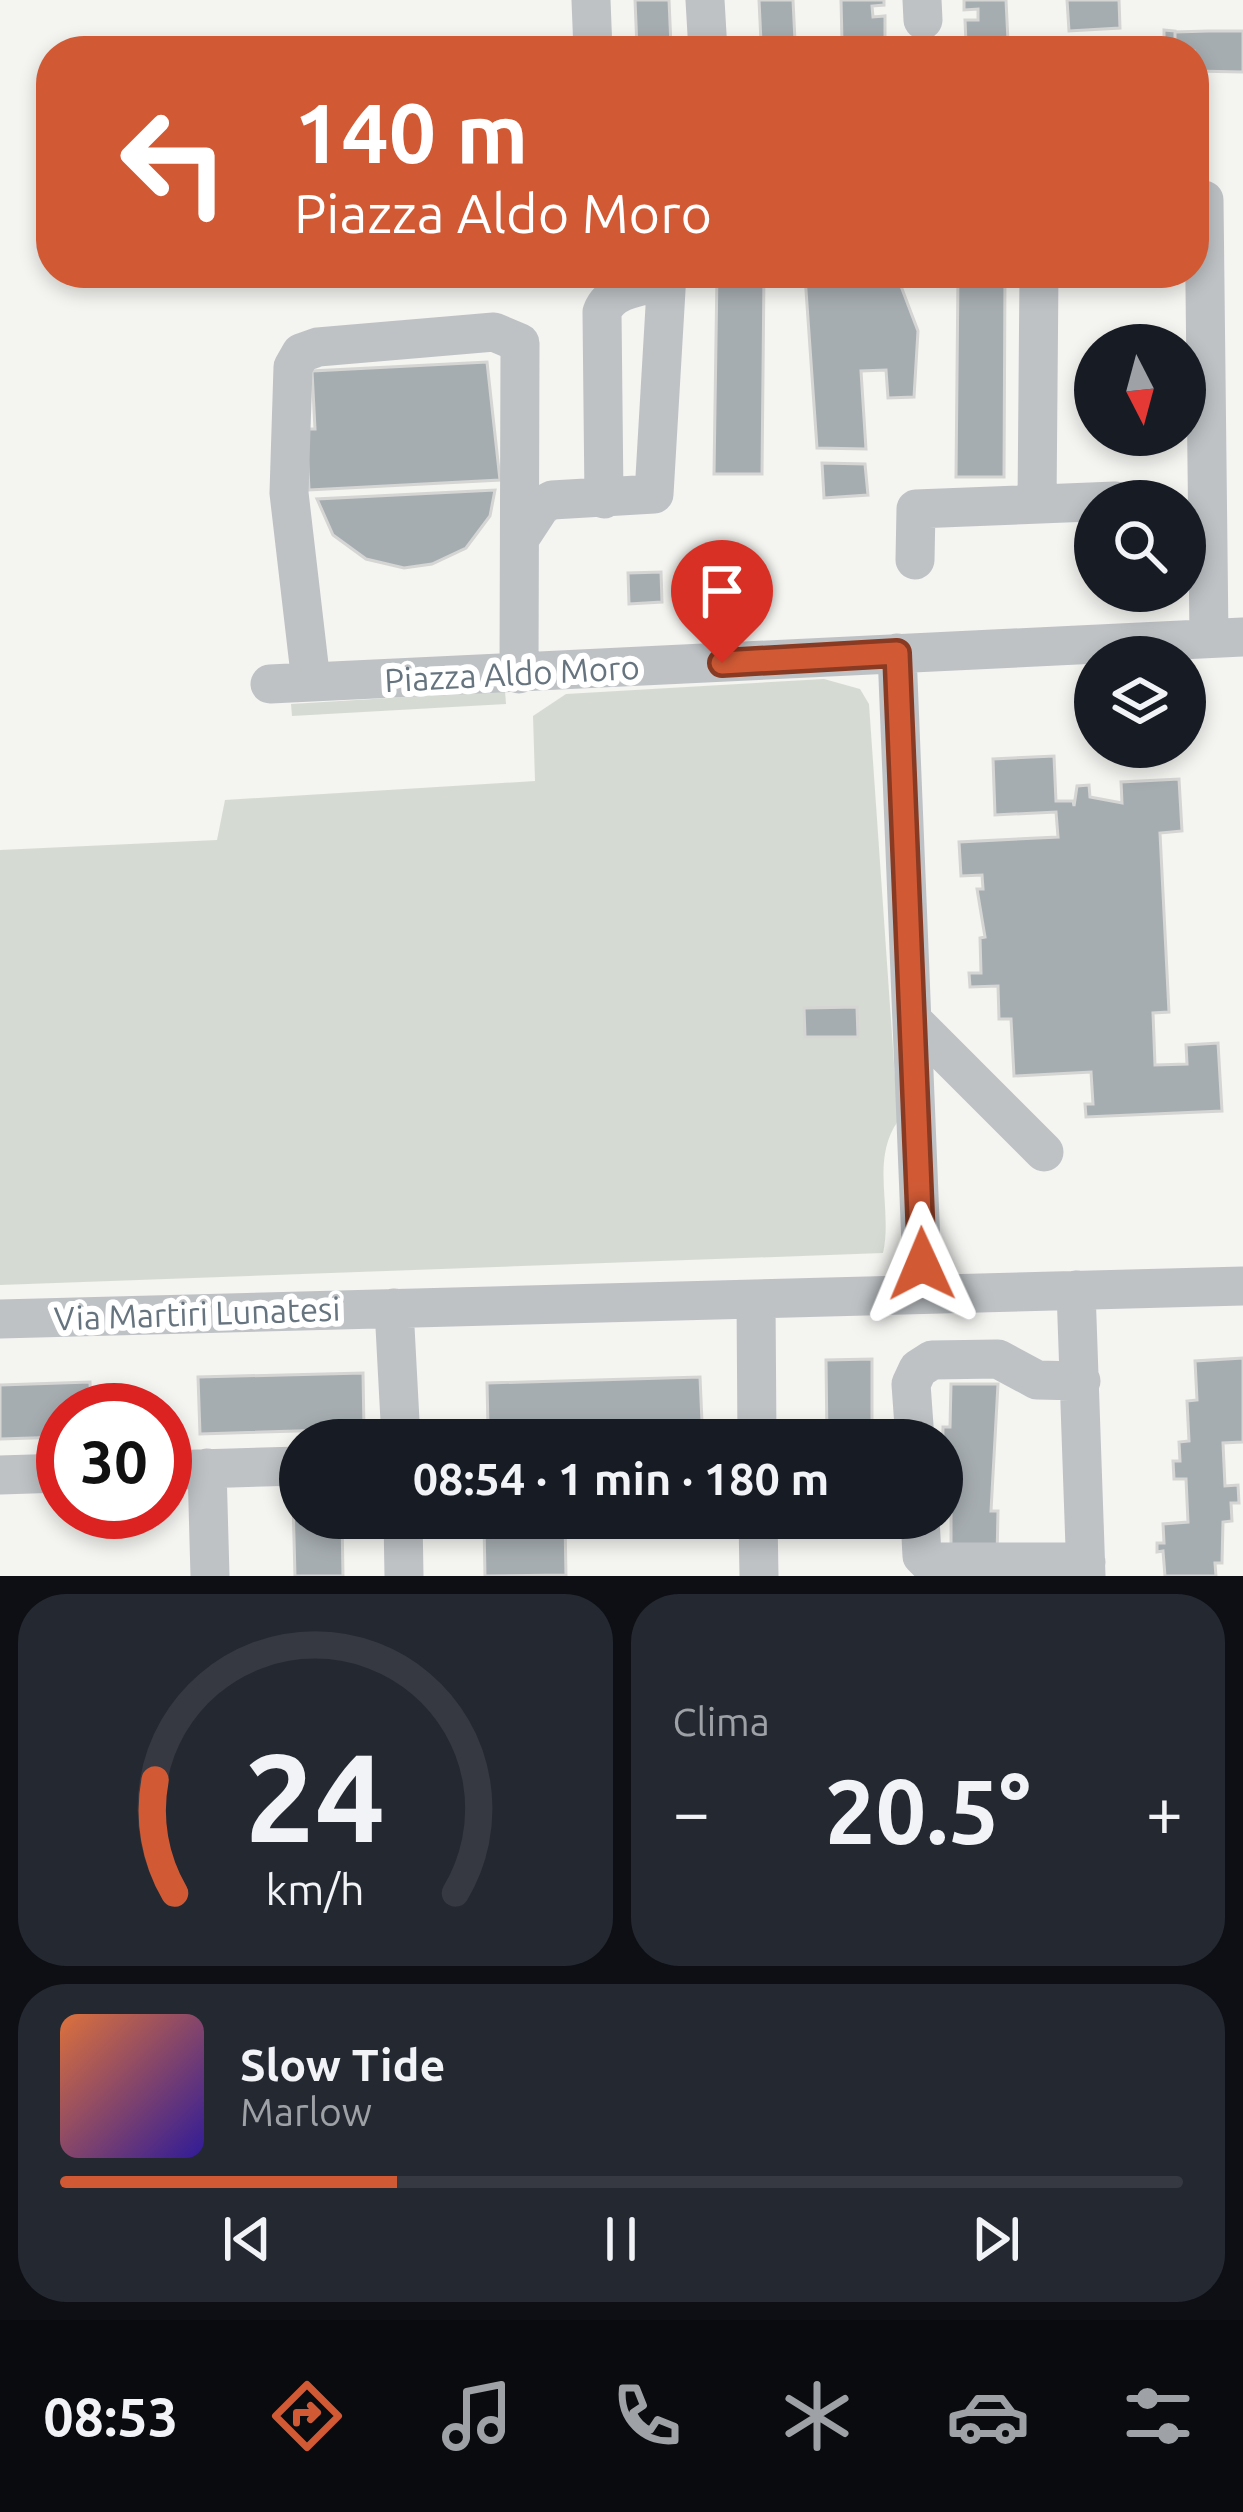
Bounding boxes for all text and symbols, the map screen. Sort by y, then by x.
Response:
icon: left [96,84,252,240]
text: 140 m [294,85,528,179]
text: Piazza Aldo Moro [294,183,712,243]
north arrow [1074,324,1206,456]
map controls [1074,324,1206,768]
button: search [1074,480,1206,612]
pin [671,540,773,663]
icon: arrive [689,558,755,624]
button: layers [1074,636,1206,768]
street label: Piazza Aldo Moro [383,648,641,698]
position arrow [859,1201,985,1327]
street label: Via Martiri Lunatesi [53,1290,341,1336]
speed limit sign: 30 [36,1383,192,1539]
text: 08:54 · 1 min · 180 m [413,1453,829,1504]
text: Clima [673,1700,770,1743]
text: 24 [245,1726,386,1866]
text: 20.5° [825,1760,1031,1861]
text: − [673,1774,710,1848]
text: + [1146,1774,1183,1848]
text: km/h [266,1865,365,1913]
text: Slow Tide [240,2039,445,2090]
text: Marlow [240,2090,372,2133]
icon: previous [214,2206,280,2272]
icon: pause [588,2206,654,2272]
icon: next [963,2206,1029,2272]
icon: directions [265,2374,349,2458]
icon: music [435,2374,519,2458]
icon: phone [605,2374,689,2458]
icon: climate [775,2374,859,2458]
icon: car [946,2374,1030,2458]
icon: filters [1116,2374,1200,2458]
text: 08:53 [43,2386,178,2446]

